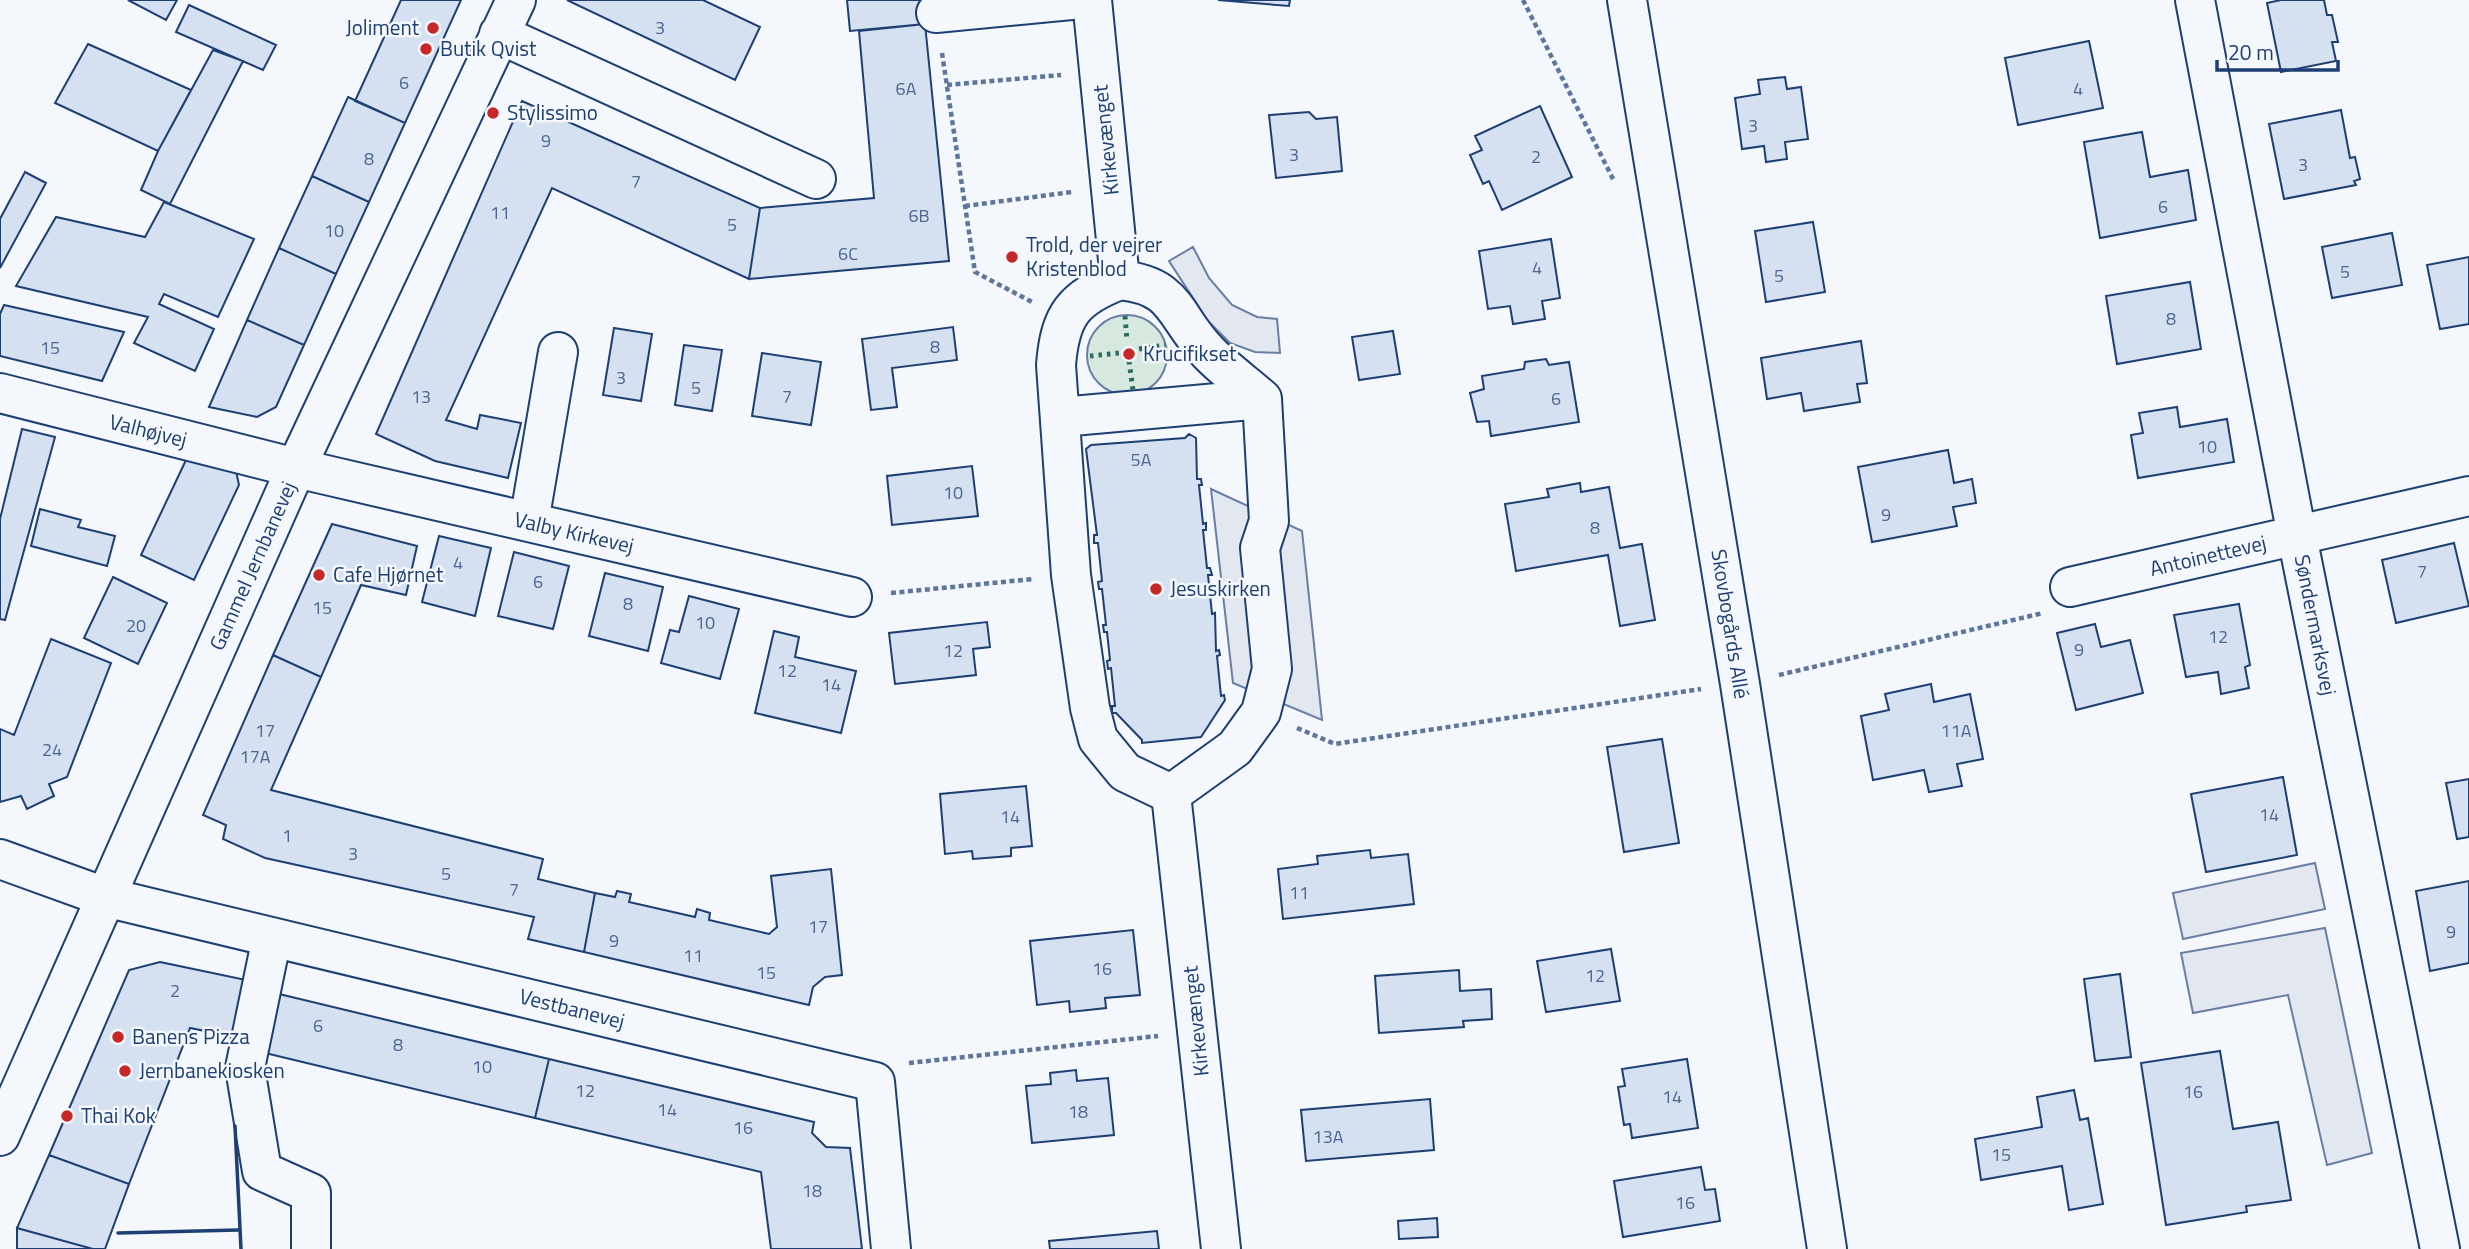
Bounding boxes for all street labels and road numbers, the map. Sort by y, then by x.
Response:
street label: Kirkevænget [1083,83,1127,197]
street label: Valhøjvej [106,405,190,455]
street label: Gammel Jernbanevej [200,476,304,655]
street label: Valby Kirkevej [511,503,637,561]
street label: Antoinettevej [2146,526,2269,584]
street label: Skovbogårds Allé [1703,547,1759,701]
street label: Søndermarksvej [2287,552,2345,698]
street label: Kirkevænget [1173,964,1217,1078]
street label: Vestbanevej [516,979,628,1037]

